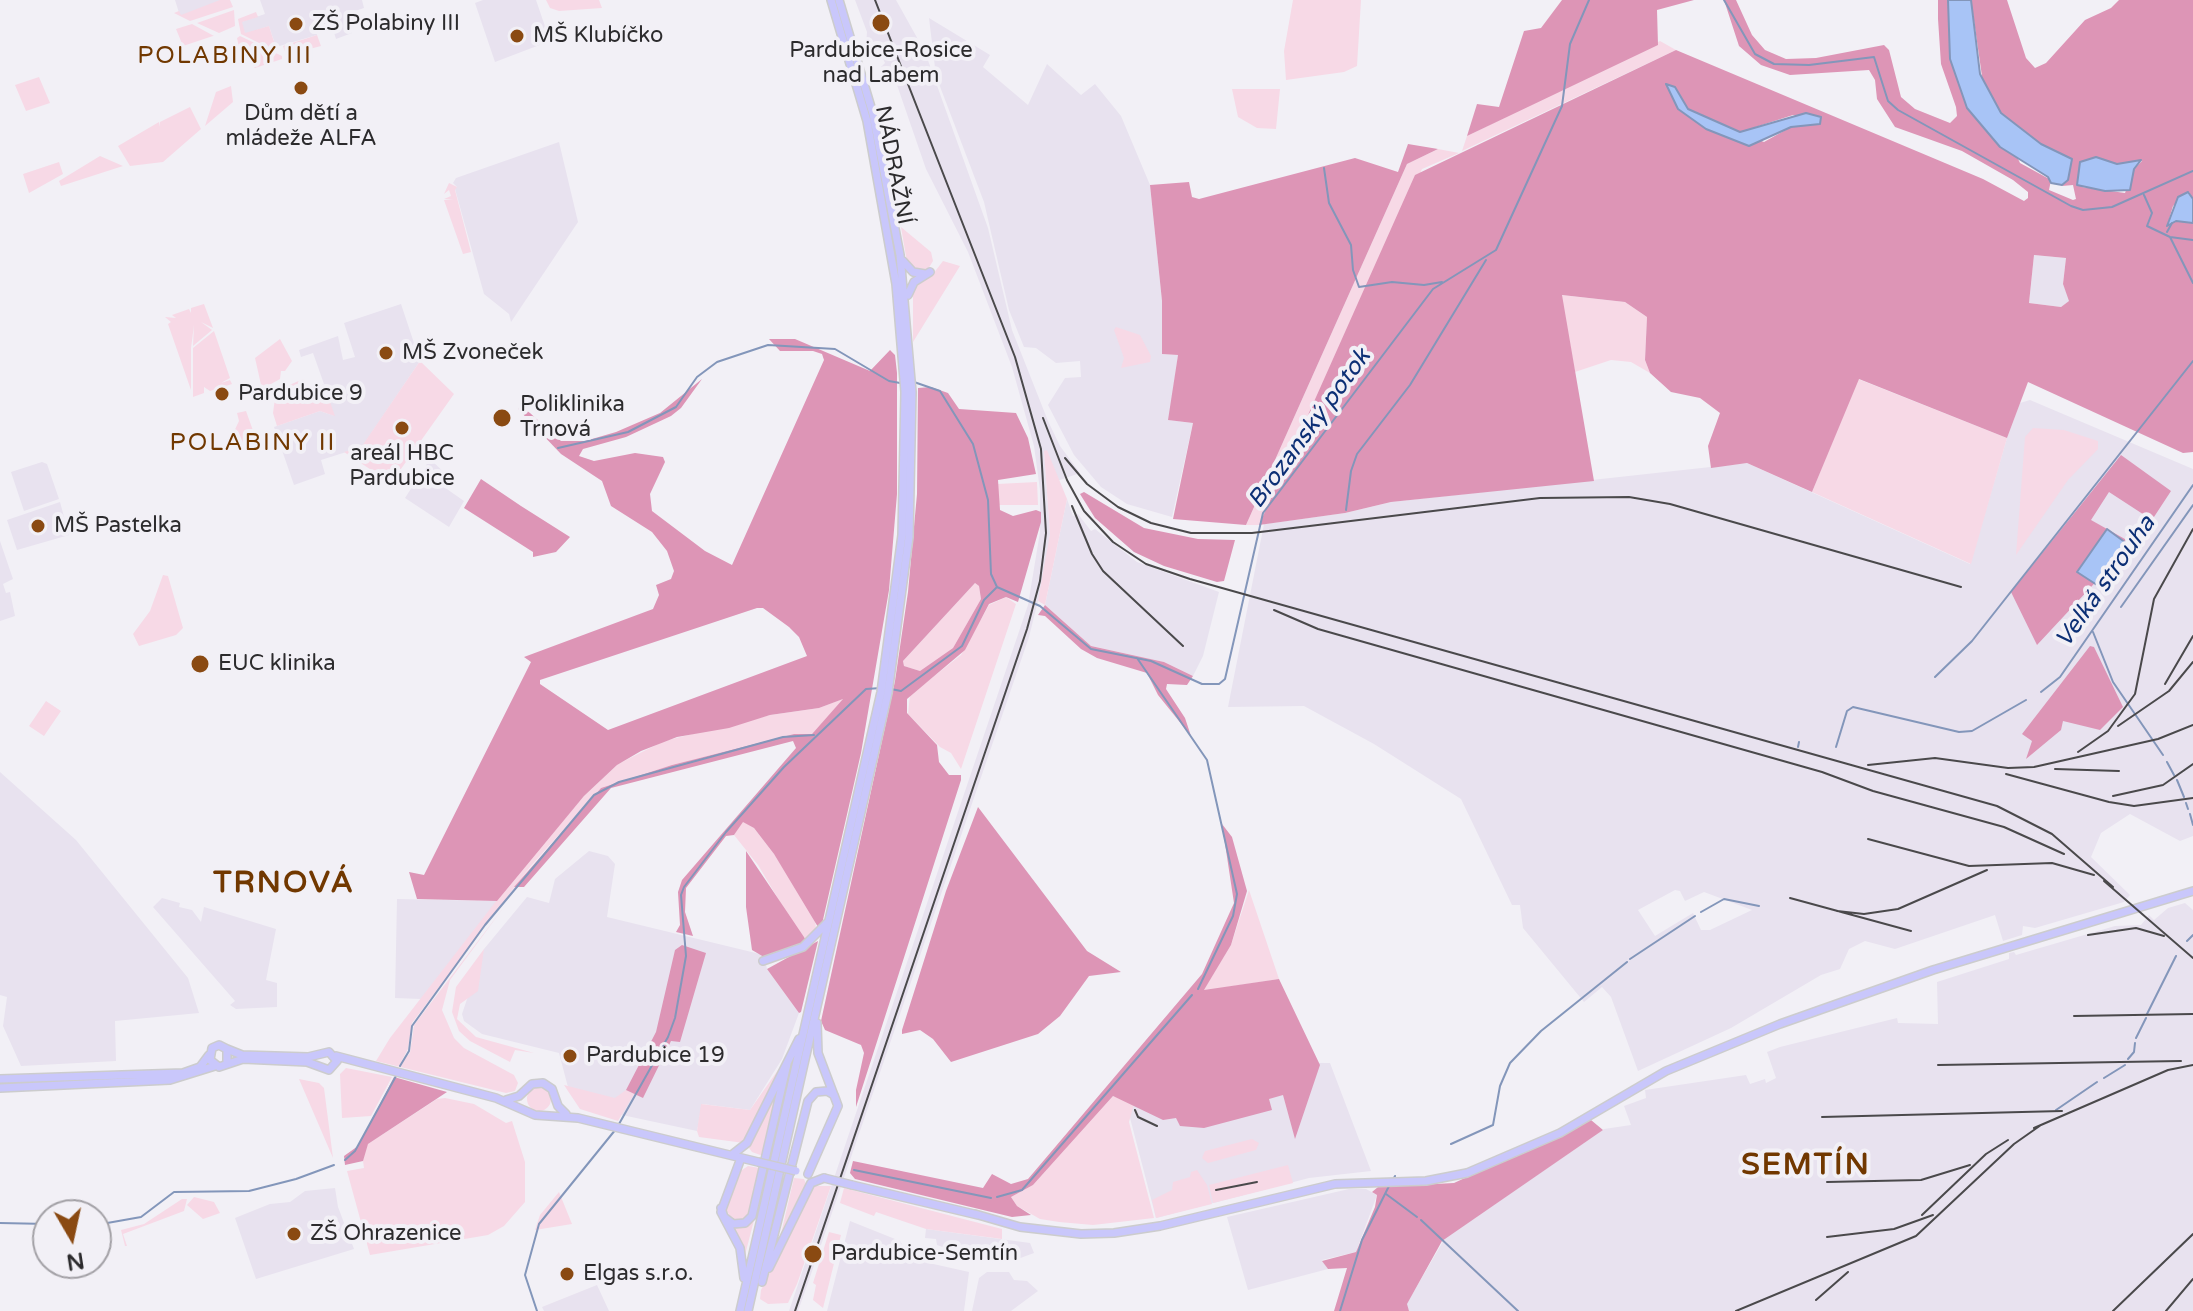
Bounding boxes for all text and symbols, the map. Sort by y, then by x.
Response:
place label: ZŠ Polabiny III [312,11,460,37]
marker: Pardubice-Rosice nad Labem [870,12,892,34]
marker: ZŠ Polabiny III [287,15,305,33]
place label: MŠ Klubíčko [533,23,663,49]
marker: MŠ Klubíčko [508,27,526,45]
place label: Pardubice-Rosice nad Labem [789,38,973,90]
district label: POLABINY III [137,43,313,71]
marker: Dům dětí a mládeže ALFA [292,79,310,97]
place label: Dům dětí a mládeže ALFA [225,101,377,152]
street label: NÁDRAŽNÍ [869,103,917,227]
place label: MŠ Zvoneček [402,340,543,366]
marker: MŠ Zvoneček [377,344,395,362]
water label: Brozanský potok [1243,344,1377,514]
place label: Pardubice 9 [238,381,363,407]
marker: Pardubice 9 [213,385,231,403]
place label: Poliklinika Trnová [520,392,625,444]
marker: Poliklinika Trnová [491,407,513,429]
marker: areál HBC Pardubice [393,419,411,437]
district label: POLABINY II [170,430,336,458]
place label: areál HBC Pardubice [349,441,455,492]
water label: Velká strouha [2050,511,2162,653]
place label: MŠ Pastelka [54,513,182,539]
marker: MŠ Pastelka [29,517,47,535]
place label: EUC klinika [218,651,336,677]
marker: EUC klinika [189,653,211,675]
district label: TRNOVÁ [213,866,355,902]
place label: Pardubice 19 [586,1043,725,1069]
marker: Pardubice 19 [561,1047,579,1065]
district label: SEMTÍN [1741,1148,1871,1184]
north arrow [32,1199,112,1279]
place label: ZŠ Ohrazenice [310,1221,462,1247]
marker: ZŠ Ohrazenice [285,1225,303,1243]
place label: Pardubice-Semtín [831,1241,1018,1267]
marker: Pardubice-Semtín [802,1243,824,1265]
text: N [65,1247,86,1275]
place label: Elgas s.r.o. [583,1261,693,1287]
marker: Elgas s.r.o. [558,1265,576,1283]

